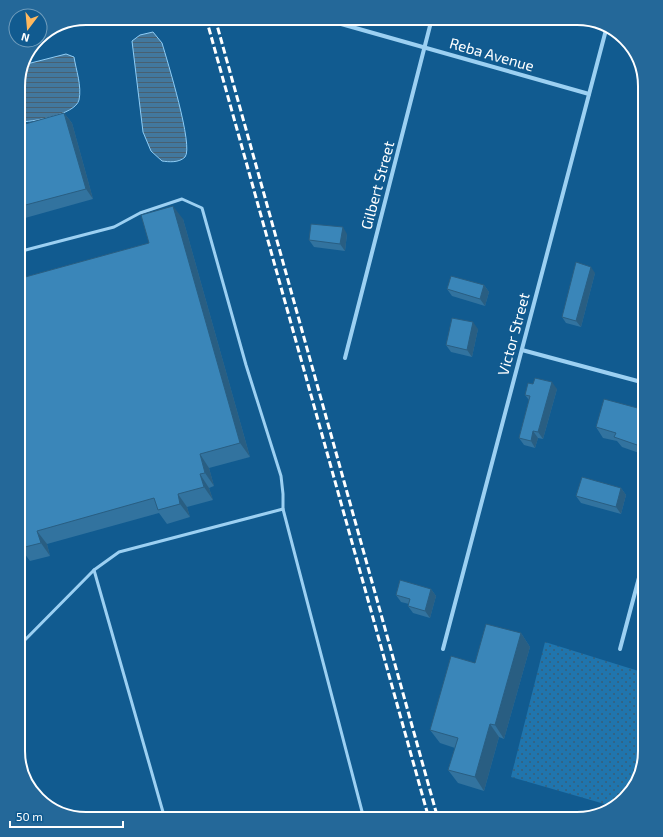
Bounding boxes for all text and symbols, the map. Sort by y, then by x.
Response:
north arrow [8,8,48,48]
text: N [19,31,31,45]
street label: Reba Avenue [448,33,536,75]
street label: Gilbert Street [357,138,398,231]
street label: Victor Street [493,290,533,377]
scale bar [10,803,123,829]
text: 50 m [16,809,43,823]

